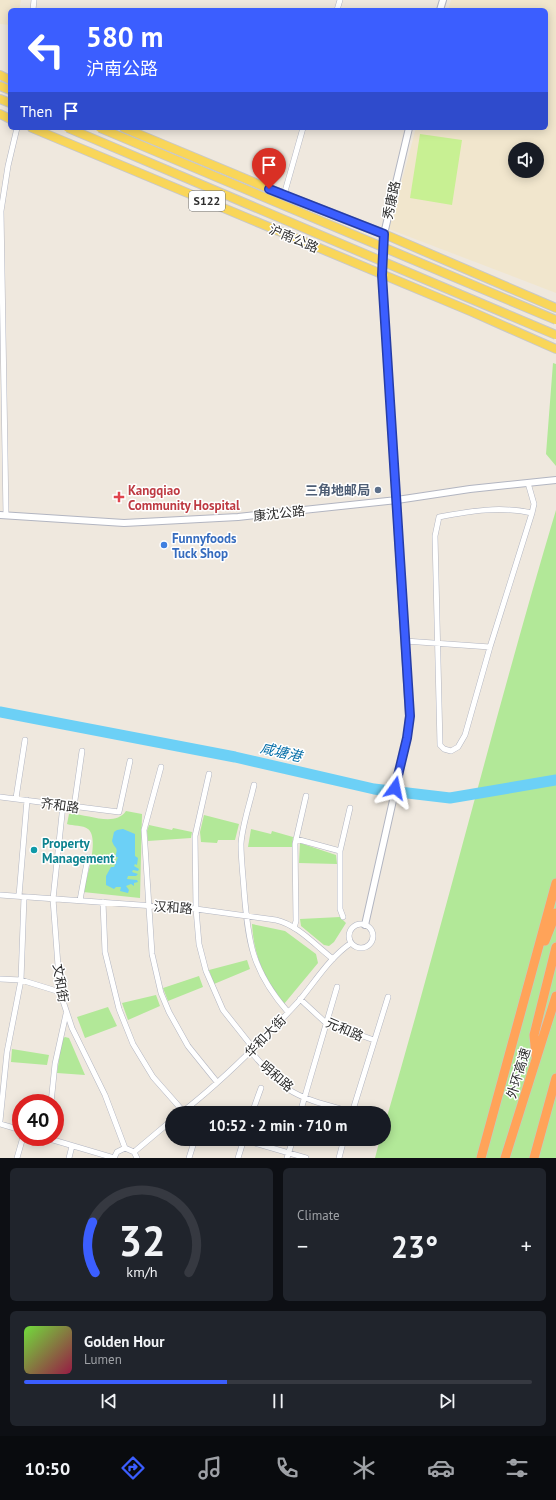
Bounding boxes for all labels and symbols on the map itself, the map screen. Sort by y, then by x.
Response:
pin [252,148,286,189]
street label: 秀康路 [379,179,404,221]
road number: S122 [189,191,225,211]
street label: 沪南公路 [267,220,321,256]
place label: Kangqiao Community Hospital [128,482,240,514]
place label: 三角地邮局 [305,482,370,499]
marker: 三角地邮局 [373,485,383,495]
marker: Kangqiao Community Hospital [113,491,125,503]
street label: 康沈公路 [252,502,306,525]
place label: Funnyfoods Tuck Shop [172,530,237,562]
marker: Funnyfoods Tuck Shop [159,540,169,550]
water label: 咸塘港 [259,739,305,766]
position arrow [374,767,416,809]
street label: 齐和路 [39,794,80,817]
place label: Property Management [42,835,115,867]
marker: Property Management [29,845,39,855]
street label: 汉和路 [153,898,193,917]
street label: 文和街 [49,962,72,1004]
street label: 华和大街 [241,1012,290,1061]
street label: 元和路 [324,1014,366,1045]
street label: 外环高速 [503,1046,534,1101]
street label: 明和路 [256,1057,297,1096]
speed limit sign: 40 [12,1094,64,1146]

